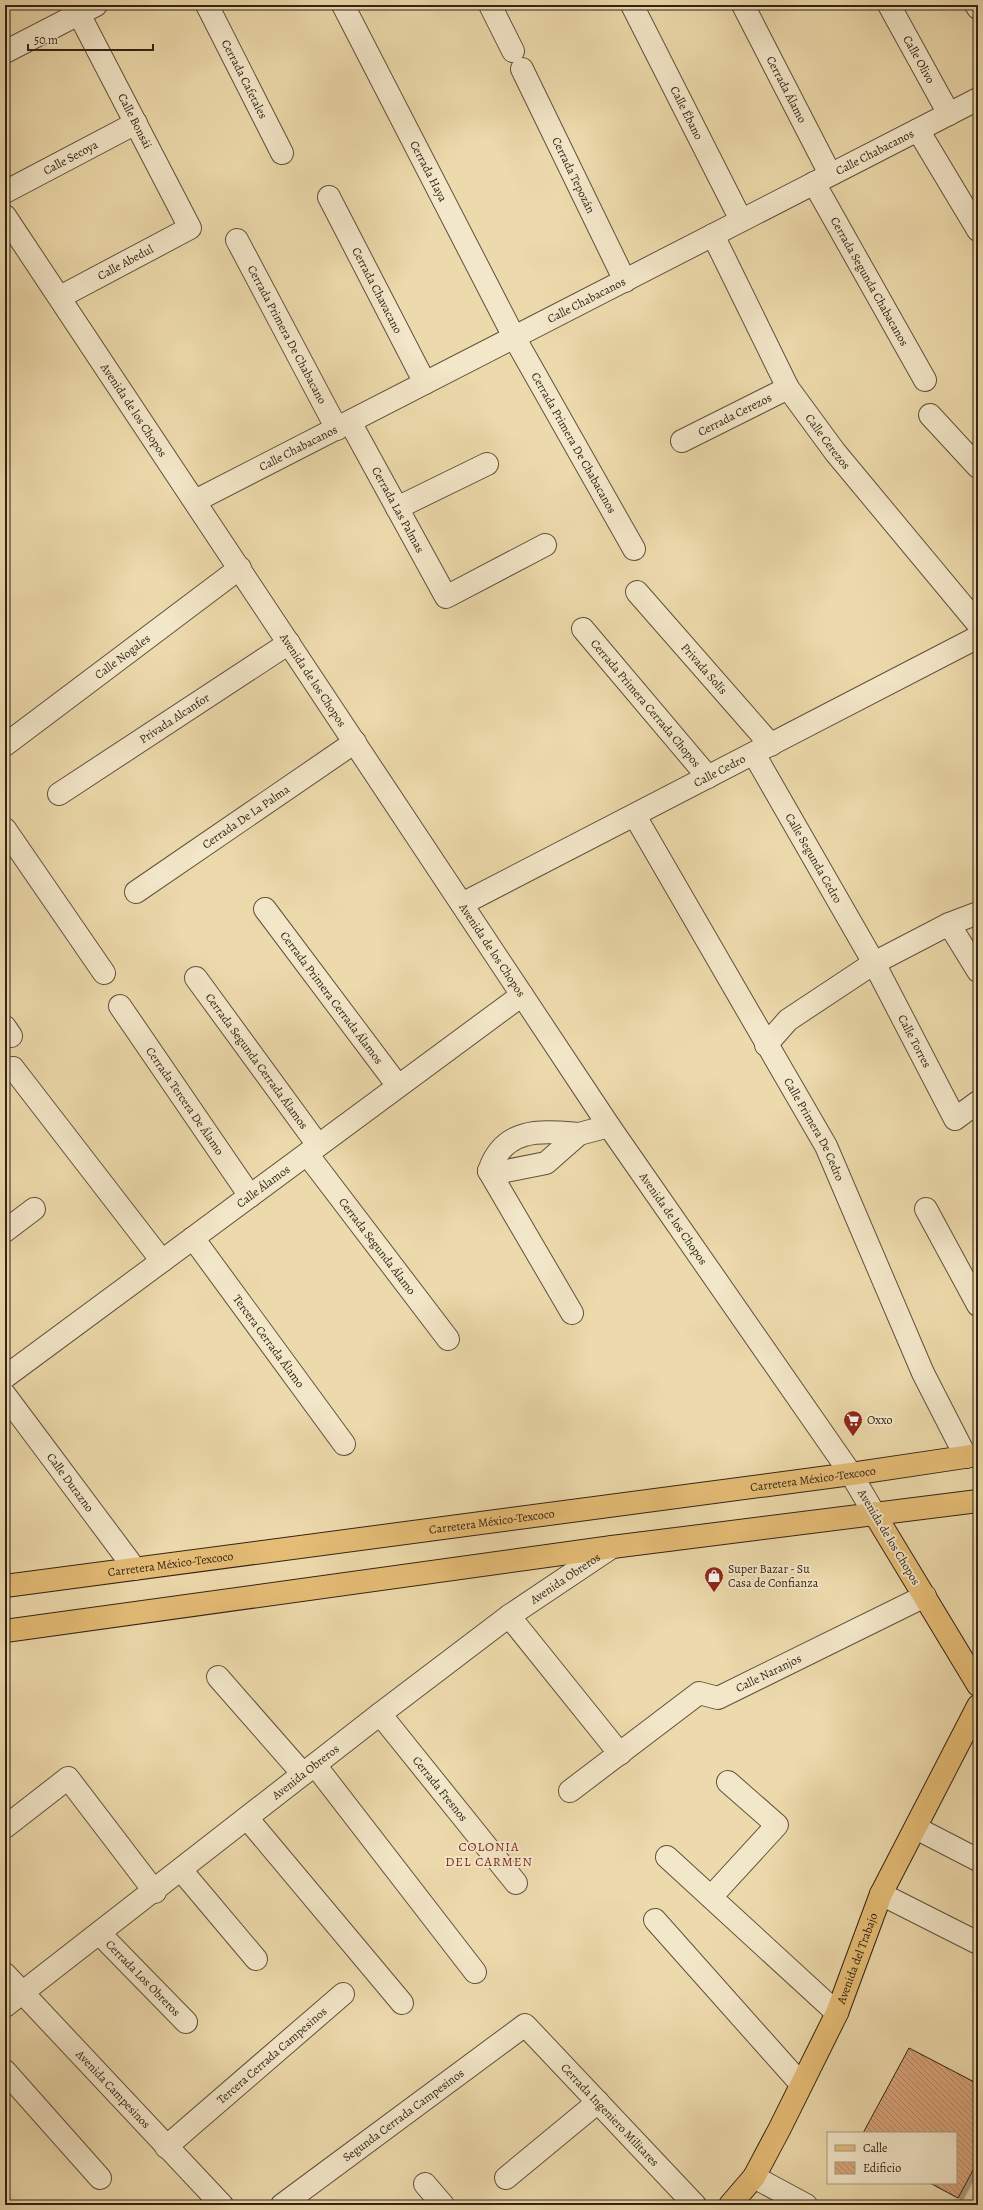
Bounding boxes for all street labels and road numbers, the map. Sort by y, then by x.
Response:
street label: Calle Olivo [899,32,939,86]
street label: Cerrada Cafetales [218,37,271,122]
street label: Cerrada Álamo [763,53,810,126]
street label: Calle Ébano [666,83,707,142]
street label: Calle Bonsái [114,91,156,151]
street label: Calle Chabacanos [833,125,917,179]
street label: Cerrada Tepozán [548,134,599,216]
street label: Calle Secoya [40,136,101,179]
street label: Cerrada Haya [406,138,451,205]
street label: Cerrada Segunda Chabacanos [827,214,912,349]
street label: Calle Abedul [95,241,156,284]
street label: Cerrada Chavacano [348,244,406,336]
street label: Cerrada Primera De Chabacano [244,262,330,407]
street label: Calle Chabacanos [545,273,628,327]
street label: Avenida de los Chopos [96,359,171,460]
street label: Cerrada Primera De Chabacanos [528,369,620,516]
street label: Cerrada Cerezos [695,389,775,440]
street label: Calle Cerezos [802,410,854,473]
street label: Calle Chabacanos [256,421,340,475]
street label: Cerrada Las Palmas [368,464,428,556]
street label: Avenida de los Chopos [276,629,350,730]
street label: Calle Nogales [91,630,154,683]
street label: Cerrada Primera Cerrada Chopos [587,636,704,771]
street label: Privada Solís [677,640,731,698]
street label: Privada Alcanfor [136,689,213,747]
street label: Calle Cedro [691,751,748,791]
street label: Cerrada De La Palma [199,781,293,852]
street label: Calle Segunda Cedro [782,810,846,906]
street label: Avenida de los Chopos [455,899,529,1000]
street label: Cerrada Primera Cerrada Álamos [277,928,387,1067]
street label: Cerrada Segunda Cerrada Álamos [202,990,312,1132]
street label: Calle Torres [894,1012,935,1071]
street label: Cerrada Tercera De Álamo [142,1044,228,1158]
street label: Calle Primera De Cedro [780,1075,848,1183]
street label: Calle Álamos [233,1161,293,1211]
street label: Avenida de los Chopos [635,1168,711,1268]
street label: Cerrada Segunda Álamo [335,1194,419,1298]
street label: Tercera Cerrada Álamo [229,1292,308,1391]
street label: Calle Durazno [43,1450,98,1515]
street label: Carretera México-Texcoco [749,1462,877,1495]
street label: Avenida de los Chopos [854,1485,924,1588]
street label: Carretera México-Texcoco [428,1505,556,1538]
street label: Carretera México-Texcoco [107,1548,234,1580]
street label: Avenida Obreros [526,1549,604,1608]
street label: Calle Naranjos [733,1650,804,1696]
street label: Avenida Obreros [268,1741,343,1804]
street label: Cerrada Fresnos [409,1753,472,1825]
street label: Avenida del Trabajo [833,1911,881,2007]
street label: Cerrada Los Obreros [102,1936,184,2020]
street label: Tercera Cerrada Campesinos [213,2003,331,2108]
street label: Avenida Campesinos [72,2046,154,2132]
street label: Cerrada Ingeniero Militares [557,2060,663,2170]
street label: Segunda Cerrada Campesinos [339,2065,467,2165]

